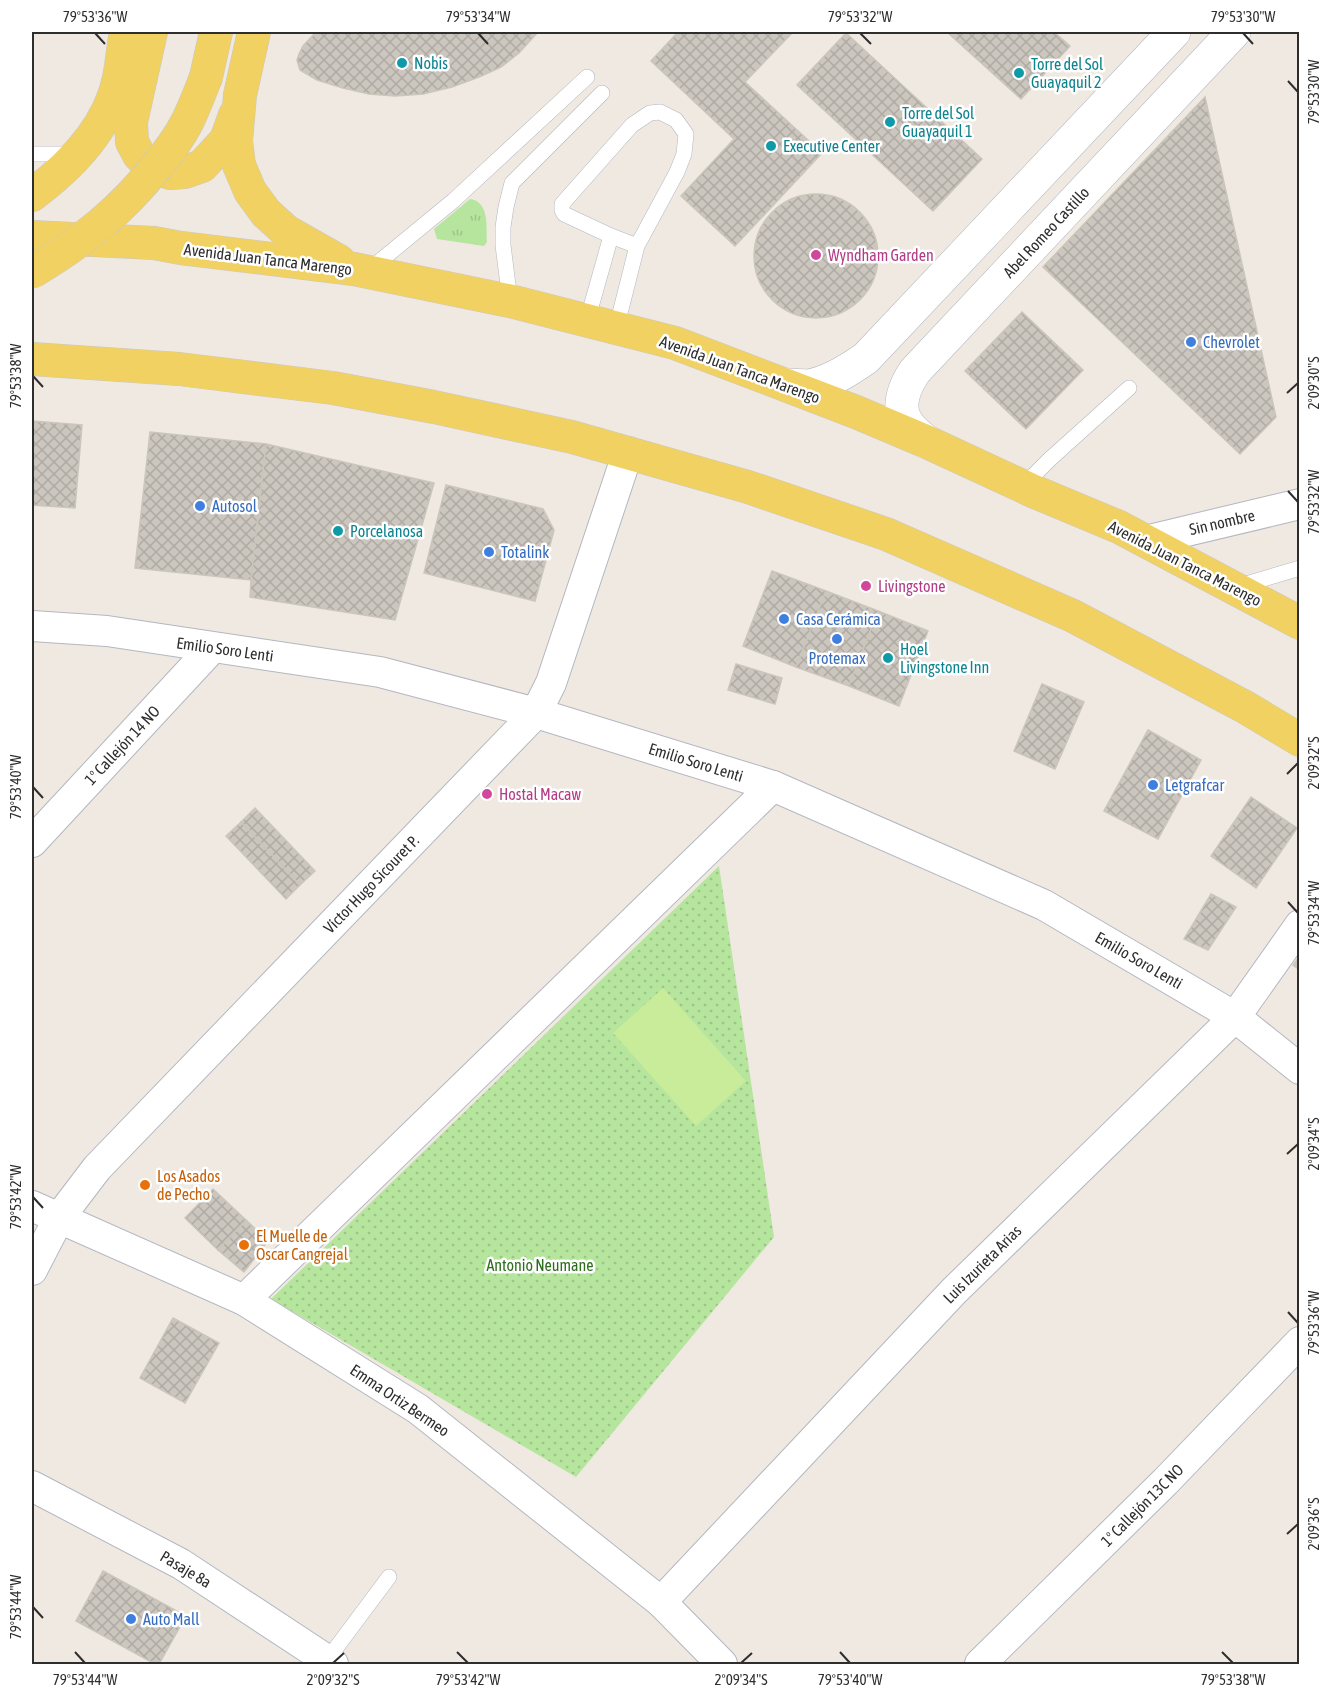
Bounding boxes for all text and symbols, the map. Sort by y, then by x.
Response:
text: 79°53'36"W [63,8,127,25]
text: 79°53'34"W [446,8,510,25]
text: 79°53'32"W [828,8,892,25]
text: 79°53'30"W [1211,8,1275,25]
place label: Nobis [414,54,448,72]
place label: Torre del Sol Guayaquil 2 [1031,55,1104,92]
marker: Nobis [395,56,409,70]
text: 79°53'30"W [1305,60,1322,124]
marker: Torre del Sol Guayaquil 2 [1012,66,1026,80]
place label: Torre del Sol Guayaquil 1 [902,104,975,141]
marker: Torre del Sol Guayaquil 1 [883,115,897,129]
place label: Executive Center [783,137,880,155]
marker: Executive Center [764,139,778,153]
street label: Abel Romeo Castillo [999,183,1093,281]
street label: Avenida Juan Tanca Marengo [183,240,353,279]
place label: Wyndham Garden [828,246,934,265]
marker: Wyndham Garden [809,248,823,262]
street label: Avenida Juan Tanca Marengo [657,332,823,407]
place label: Chevrolet [1203,333,1260,351]
marker: Chevrolet [1184,335,1198,349]
text: 79°53'38"W [7,344,24,408]
text: 2°09'30"S [1305,356,1322,410]
text: 79°53'32"W [1305,470,1322,534]
place label: Autosol [212,497,258,515]
marker: Autosol [193,499,207,513]
street label: Sin nombre [1187,506,1257,538]
street label: Avenida Juan Tanca Marengo [1105,517,1264,610]
place label: Porcelanosa [350,522,423,540]
marker: Porcelanosa [331,524,345,538]
place label: Totalink [501,543,549,561]
marker: Totalink [482,545,496,559]
place label: Livingstone [878,577,945,596]
marker: Livingstone [859,579,873,593]
place label: Casa Cerámica [796,610,881,628]
marker: Casa Cerámica [777,612,791,626]
marker: Protemax [830,632,844,646]
street label: Emilio Soro Lenti [175,633,275,665]
place label: Hoel Livingstone Inn [900,640,989,677]
place label: Protemax [808,649,866,667]
marker: Hoel Livingstone Inn [881,651,895,665]
street label: 1º Callejón 14 NO [81,702,164,789]
text: 2°09'32"S [1305,736,1322,790]
street label: Emilio Soro Lenti [647,739,745,785]
text: 79°53'40"W [7,755,24,819]
place label: Letgrafcar [1165,776,1225,795]
marker: Letgrafcar [1146,778,1160,792]
place label: Hostal Macaw [499,785,581,803]
marker: Hostal Macaw [480,787,494,801]
street label: Víctor Hugo Sicouret P. [320,831,423,937]
text: 79°53'34"W [1305,881,1322,945]
street label: Emilio Soro Lenti [1092,928,1186,992]
text: 2°09'34"S [1305,1117,1322,1171]
text: 79°53'42"W [7,1165,24,1229]
place label: Los Asados de Pecho [157,1167,221,1203]
marker: Los Asados de Pecho [138,1178,152,1192]
street label: Luis Izurieta Arias [939,1221,1025,1307]
place label: El Muelle de Oscar Cangrejal [256,1227,349,1264]
marker: El Muelle de Oscar Cangrejal [237,1238,251,1252]
park label: Antonio Neumane [486,1256,594,1274]
text: 79°53'36"W [1305,1291,1322,1355]
street label: Emma Ortiz Bermeo [347,1360,453,1440]
street label: 1º Callejón 13C NO [1097,1460,1187,1550]
text: 2°09'36"S [1305,1497,1322,1551]
street label: Pasaje 8a [157,1547,215,1592]
text: 79°53'44"W [7,1575,24,1639]
place label: Auto Mall [143,1610,200,1628]
marker: Auto Mall [124,1612,138,1626]
text: 79°53'44"W [53,1671,117,1688]
text: 2°09'32"S [306,1671,360,1688]
text: 79°53'42"W [436,1671,500,1688]
text: 2°09'34"S [714,1671,768,1688]
text: 79°53'40"W [818,1671,882,1688]
text: 79°53'38"W [1201,1671,1265,1688]

